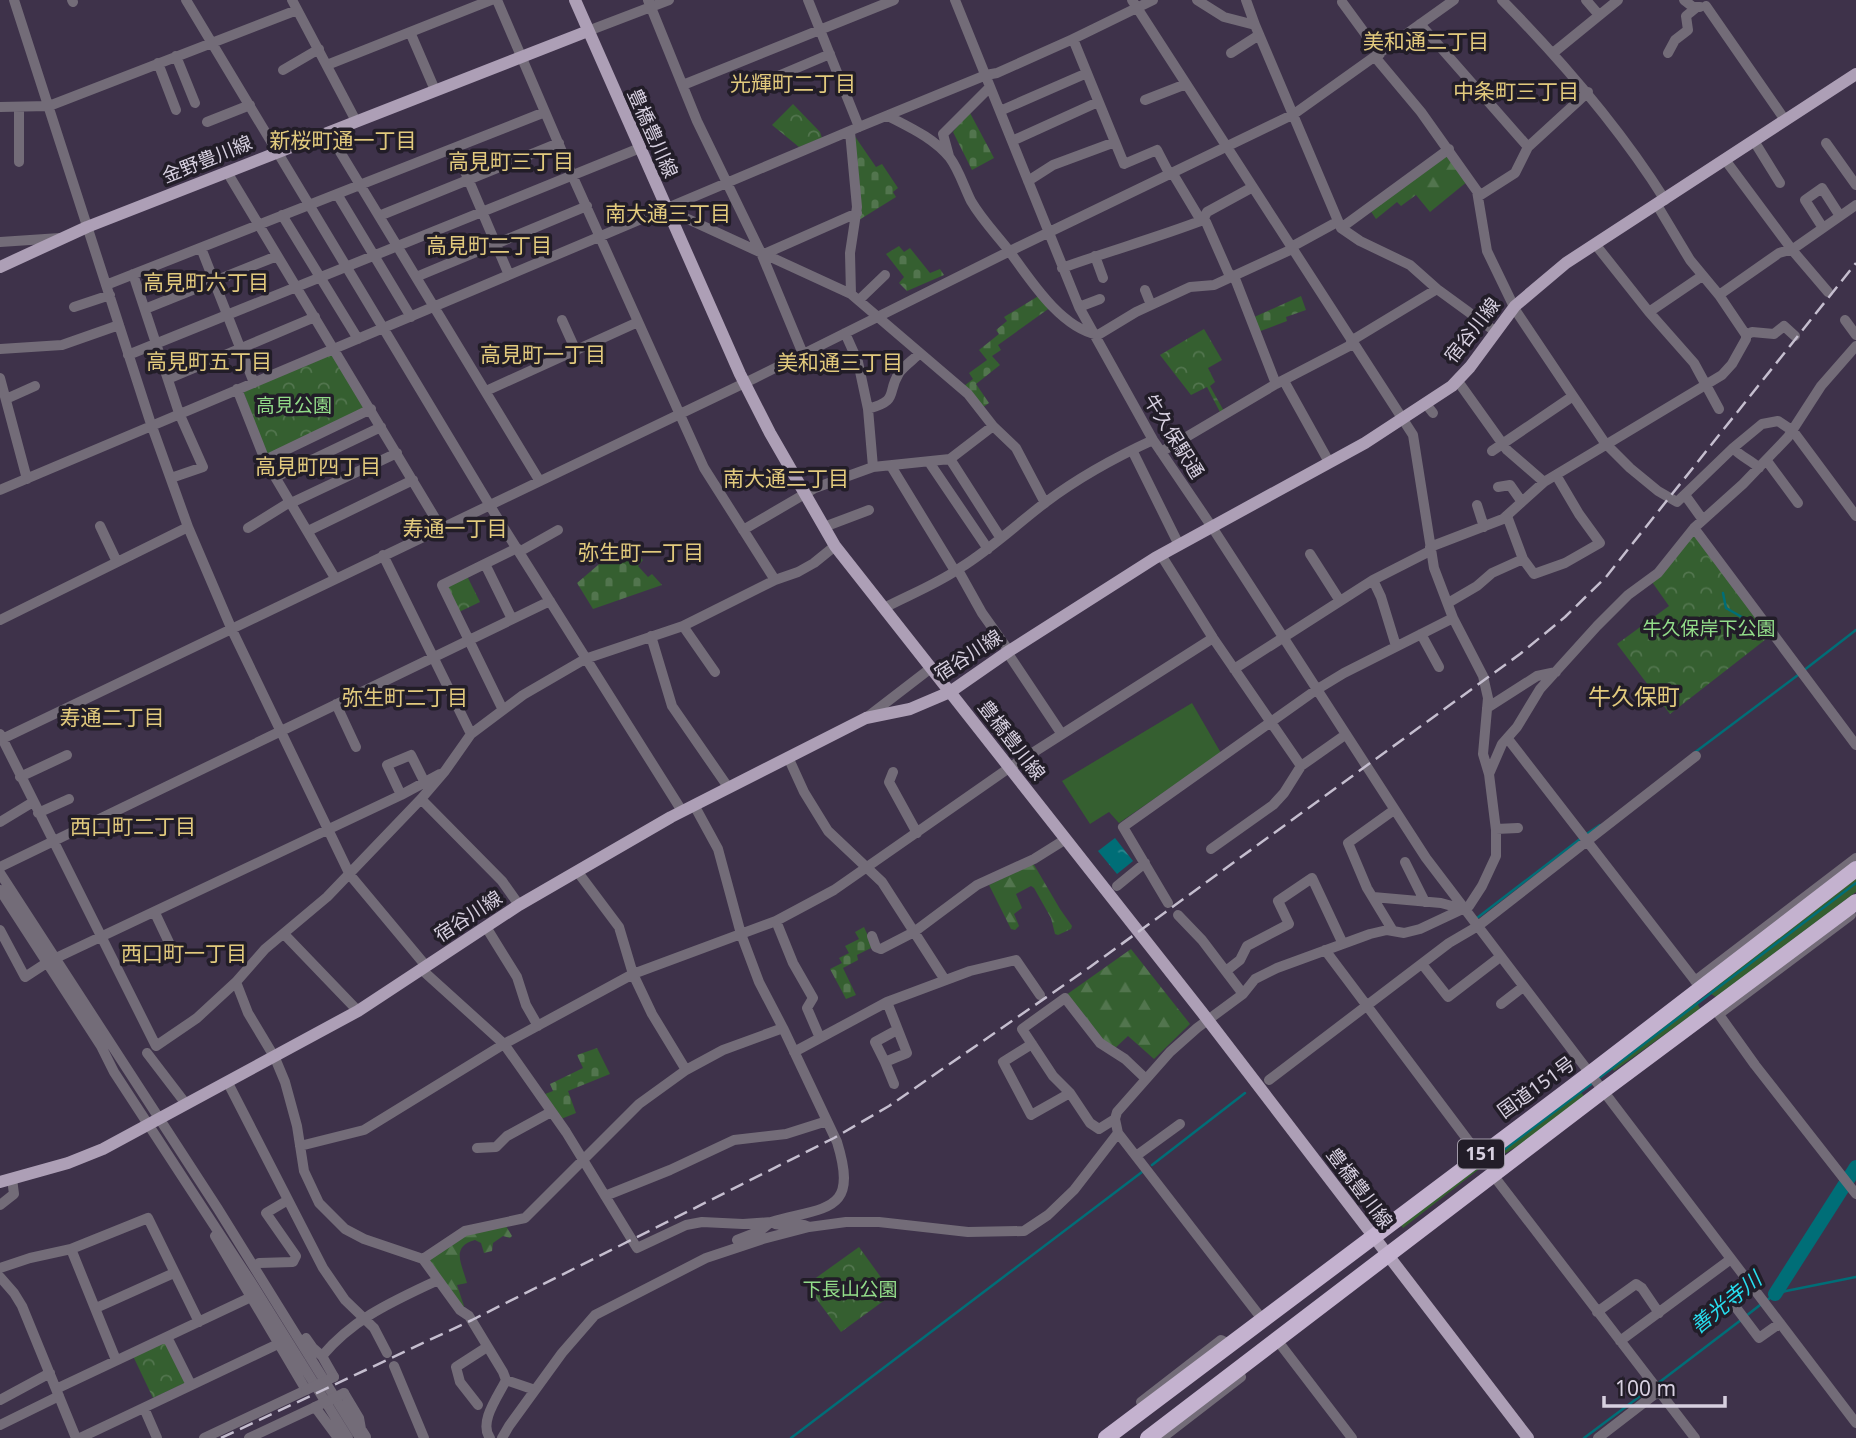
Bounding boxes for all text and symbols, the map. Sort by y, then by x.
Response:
district label: 美和通二丁目 [1363,27,1489,55]
district label: 光輝町二丁目 [730,69,856,97]
district label: 中条町三丁目 [1453,77,1579,105]
street label: 豊橋豊川線 [622,84,684,182]
district label: 新桜町通一丁目 [270,126,417,154]
street label: 金野豊川線 [158,129,256,189]
district label: 高見町三丁目 [448,147,574,175]
district label: 南大通三丁目 [605,199,731,227]
district label: 高見町二丁目 [426,231,552,259]
district label: 高見町六丁目 [143,268,269,296]
street label: 宿谷川線 [1438,292,1506,368]
district label: 高見町一丁目 [480,340,606,368]
district label: 高見町五丁目 [146,347,272,375]
district label: 美和通三丁目 [777,348,903,376]
street label: 牛久保駅通 [1138,389,1210,483]
park label: 高見公園 [256,392,332,418]
district label: 高見町四丁目 [255,452,381,480]
district label: 南大通二丁目 [723,464,849,492]
district label: 寿通一丁目 [403,514,508,542]
district label: 弥生町一丁目 [578,538,704,566]
park label: 牛久保岸下公園 [1642,615,1776,641]
street label: 宿谷川線 [929,623,1007,687]
district label: 牛久保町 [1588,680,1680,712]
district label: 弥生町二丁目 [342,683,468,711]
street label: 豊橋豊川線 [973,695,1051,785]
district label: 寿通二丁目 [60,703,165,731]
district label: 西口町二丁目 [70,812,196,840]
street label: 宿谷川線 [429,884,507,948]
district label: 西口町一丁目 [121,939,247,967]
street label: 国道151号 [1492,1050,1580,1124]
road number: 151 [1458,1140,1504,1168]
street label: 豊橋豊川線 [1321,1142,1399,1234]
water label: 善光寺川 [1684,1264,1768,1340]
park label: 下長山公園 [802,1276,898,1302]
scale bar [1604,1364,1725,1408]
text: 100 m [1615,1374,1676,1402]

